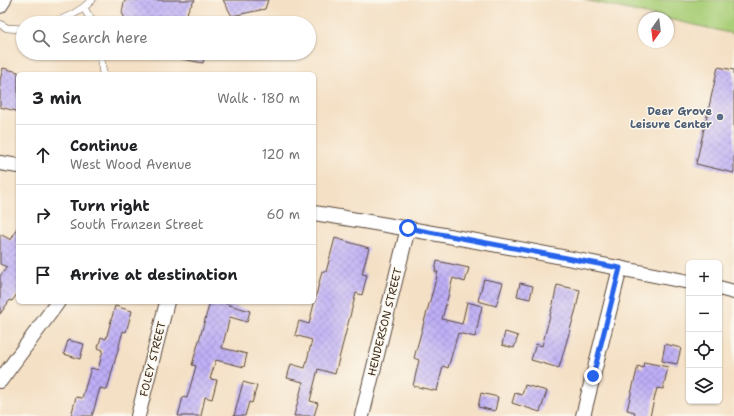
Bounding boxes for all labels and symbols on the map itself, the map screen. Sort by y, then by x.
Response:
north arrow [638,12,674,48]
place label: Deer Grove Leisure Center [630,104,712,132]
marker: Deer Grove Leisure Center [715,112,725,122]
route start [399,219,417,237]
street label: HENDERSON STREET [364,266,406,378]
street label: FOLEY STREET [136,320,170,398]
route end [584,367,602,385]

